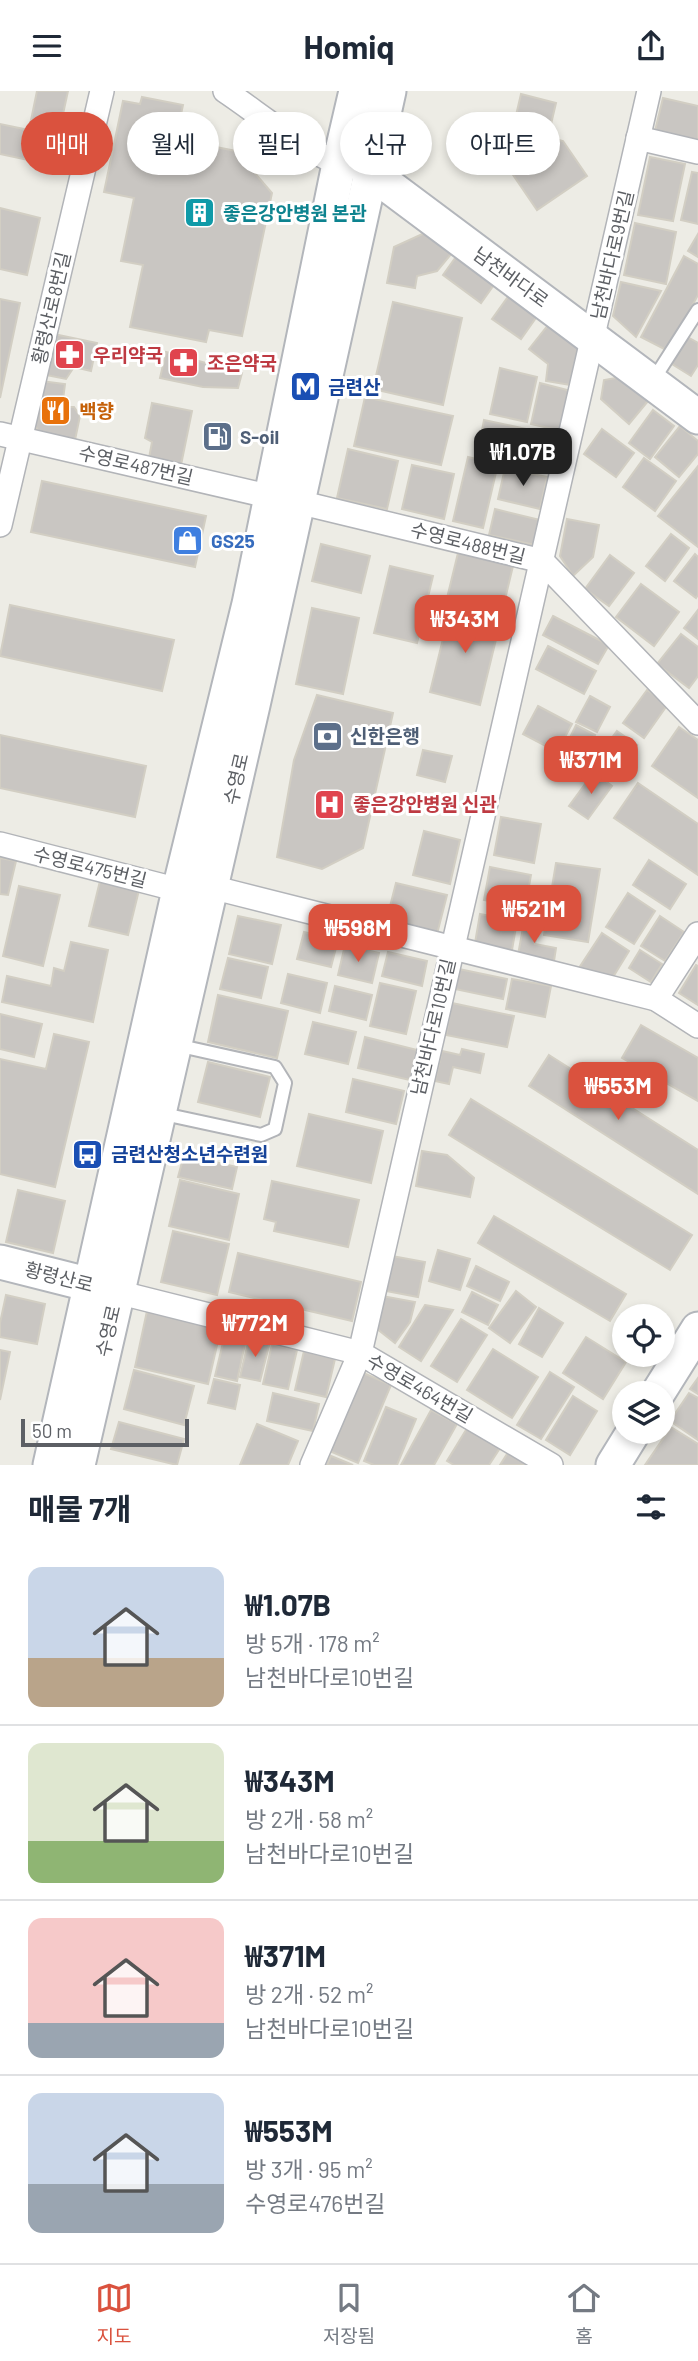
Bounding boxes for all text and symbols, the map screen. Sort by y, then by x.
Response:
icon: menu [28,27,66,65]
text: Homiq [304,27,394,65]
icon: share [632,27,670,65]
chip: 매매 [21,112,113,175]
chip: 월세 [127,112,219,175]
chip: 필터 [233,112,326,175]
chip: 신규 [340,112,432,175]
chip: 아파트 [446,112,560,175]
street label: 남천바다로9번길 [585,188,638,322]
building icon: 좋은강안병원 본관 [183,196,217,230]
place label: 좋은강안병원 본관 [223,201,367,224]
street label: 남천바다로 [469,242,553,312]
street label: 황령산로8번길 [26,249,75,366]
pharmacy icon: 우리약국 [53,338,87,372]
place label: 우리약국 [93,343,163,366]
pharmacy icon: 조은약국 [167,346,201,380]
place label: 조은약국 [207,351,277,374]
metro station icon: 금련산 [288,370,322,404]
place label: 금련산 [328,375,381,398]
restaurant icon: 백향 [39,394,73,428]
place label: 백향 [79,399,114,422]
fuel station icon: S-oil [200,420,234,454]
place label: S-oil [240,425,279,448]
pin: ₩1.07B [466,429,580,488]
text: ₩1.07B [490,437,556,465]
street label: 수영로487번길 [77,440,196,489]
street label: 수영로488번길 [408,517,528,568]
shop icon: GS25 [171,524,205,558]
place label: GS25 [211,529,255,552]
pin: ₩343M [416,595,514,655]
text: ₩343M [431,604,499,632]
bank icon: 신한은행 [310,719,344,753]
place label: 신한은행 [350,724,420,747]
pin: ₩371M [542,737,640,796]
text: ₩371M [560,745,622,773]
street label: 수영로 [218,751,253,807]
hospital icon: 좋은강안병원 신관 [313,787,347,821]
place label: 좋은강안병원 신관 [353,792,497,815]
street label: 수영로475번길 [31,841,149,892]
pin: ₩521M [485,885,583,945]
text: ₩521M [502,894,566,922]
pin: ₩598M [309,905,407,964]
text: ₩598M [324,913,392,941]
street label: 남천바다로10번길 [406,956,459,1098]
pin: ₩553M [569,1063,667,1122]
text: ₩553M [584,1071,652,1099]
bus stop icon: 금련산청소년수련원 [71,1137,105,1171]
place label: 금련산청소년수련원 [111,1142,268,1165]
street label: 황령산로 [22,1257,96,1296]
pin: ₩772M [206,1299,304,1359]
street label: 수영로 [90,1303,125,1359]
map controls [612,1304,675,1444]
button: locate [612,1304,675,1367]
text: ₩772M [222,1308,288,1336]
street label: 수영로464번길 [363,1348,477,1427]
button: layers [612,1381,675,1444]
scale bar [21,1416,189,1448]
text: 50 m [32,1419,72,1442]
icon: filters [632,1488,670,1526]
text: 매물 7개 [28,1490,132,1526]
text: ₩1.07B [245,1586,331,1622]
icon: home [84,1595,168,1679]
text: 방 5개 · 178 m² [245,1629,380,1657]
text: 남천바다로10번길 [245,1663,414,1691]
text: ₩343M [245,1762,335,1798]
icon: home [84,1771,168,1855]
text: 방 2개 · 58 m² [245,1805,373,1833]
text: 남천바다로10번길 [245,1839,414,1867]
text: ₩371M [245,1937,326,1973]
icon: home [84,1946,168,2030]
text: 방 2개 · 52 m² [245,1980,374,2008]
text: 남천바다로10번길 [245,2014,414,2042]
text: ₩553M [245,2112,333,2148]
icon: home [84,2121,168,2205]
text: 방 3개 · 95 m² [245,2155,373,2183]
text: 수영로476번길 [245,2189,386,2217]
tab: 지도 [95,2279,133,2348]
tab: 저장됨 [323,2279,375,2348]
tab: 홈 [565,2279,603,2348]

